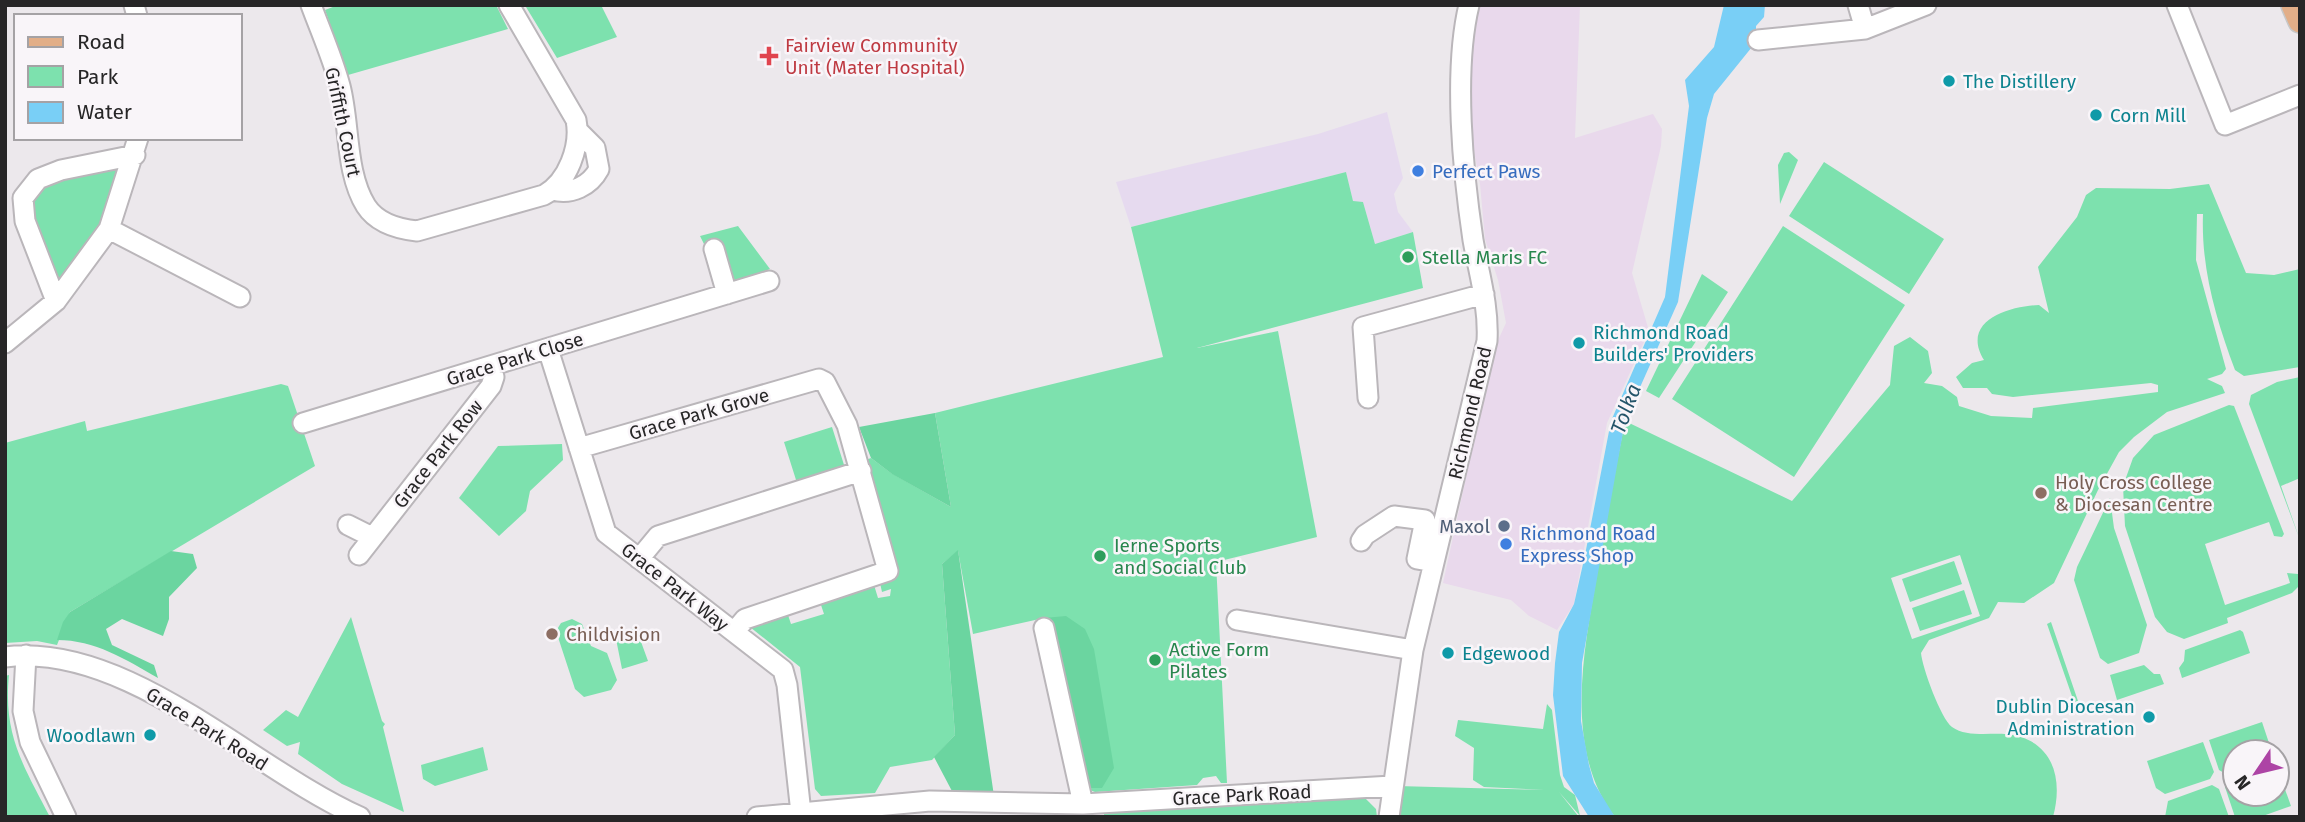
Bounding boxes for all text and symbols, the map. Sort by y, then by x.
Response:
legend [14,14,242,140]
text: Road [77,29,125,55]
place label: Fairview Community Unit (Mater Hospital) [785,34,965,79]
marker: Fairview Community Unit (Mater Hospital) [759,46,779,66]
text: Park [77,64,119,90]
street label: Griffith Court [320,65,366,179]
place label: The Distillery [1963,70,2077,93]
marker: The Distillery [1941,73,1957,89]
text: Water [77,99,132,125]
place label: Corn Mill [2110,104,2187,127]
marker: Corn Mill [2088,107,2104,123]
place label: Perfect Paws [1432,160,1541,183]
marker: Perfect Paws [1410,163,1426,179]
place label: Stella Maris FC [1422,246,1547,269]
marker: Stella Maris FC [1400,249,1416,265]
place label: Richmond Road Builders' Providers [1593,321,1754,366]
street label: Grace Park Close [444,327,586,391]
marker: Richmond Road Builders' Providers [1571,335,1587,351]
street label: Richmond Road [1444,344,1496,482]
water label: Tolka [1605,381,1647,437]
street label: Grace Park Grove [626,383,772,445]
street label: Grace Park Row [388,395,488,513]
place label: Holy Cross College & Diocesan Centre [2055,471,2213,516]
marker: Holy Cross College & Diocesan Centre [2033,485,2049,501]
place label: Maxol [1439,515,1490,538]
marker: Maxol [1496,518,1512,534]
place label: Richmond Road Express Shop [1520,522,1656,567]
place label: Ierne Sports and Social Club [1114,534,1247,579]
marker: Richmond Road Express Shop [1498,536,1514,552]
street label: Grace Park Way [617,538,734,636]
marker: Ierne Sports and Social Club [1092,548,1108,564]
place label: Childvision [566,623,661,646]
marker: Childvision [544,626,560,642]
place label: Active Form Pilates [1169,638,1269,683]
place label: Edgewood [1462,642,1550,665]
marker: Edgewood [1440,645,1456,661]
marker: Active Form Pilates [1147,652,1163,668]
street label: Grace Park Road [142,682,272,776]
place label: Dublin Diocesan Administration [1995,695,2135,740]
marker: Dublin Diocesan Administration [2141,709,2157,725]
place label: Woodlawn [46,724,136,747]
marker: Woodlawn [142,727,158,743]
north arrow [2221,738,2291,808]
text: N [2229,771,2256,794]
street label: Grace Park Road [1172,780,1312,810]

